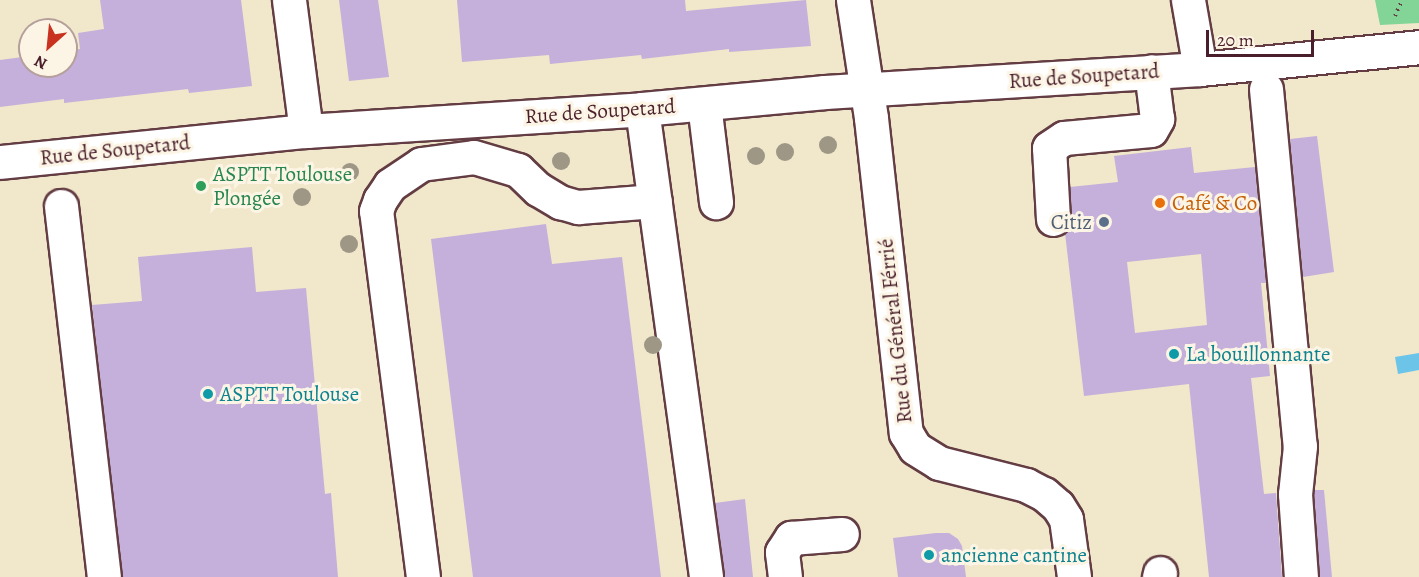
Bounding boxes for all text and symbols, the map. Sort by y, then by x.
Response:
north arrow [18,18,78,78]
scale bar [1209,18,1317,56]
text: 20 m [1217,28,1254,52]
text: N [31,50,51,75]
street label: Rue de Soupetard [1008,58,1160,94]
street label: Rue de Soupetard [524,93,676,129]
street label: Rue de Soupetard [39,130,191,170]
place label: ASPTT Toulouse Plongée [213,161,352,211]
marker: ASPTT Toulouse Plongée [194,179,208,193]
place label: Café & Co [1172,190,1257,216]
marker: Café & Co [1153,196,1167,210]
place label: Citiz [1051,209,1092,235]
marker: Citiz [1097,215,1111,229]
street label: Rue du Général Férrié [873,238,917,424]
place label: La bouillonnante [1186,341,1330,367]
marker: La bouillonnante [1167,347,1181,361]
place label: ASPTT Toulouse [220,381,359,407]
marker: ASPTT Toulouse [201,387,215,401]
place label: ancienne cantine [941,542,1087,568]
marker: ancienne cantine [922,548,936,562]

